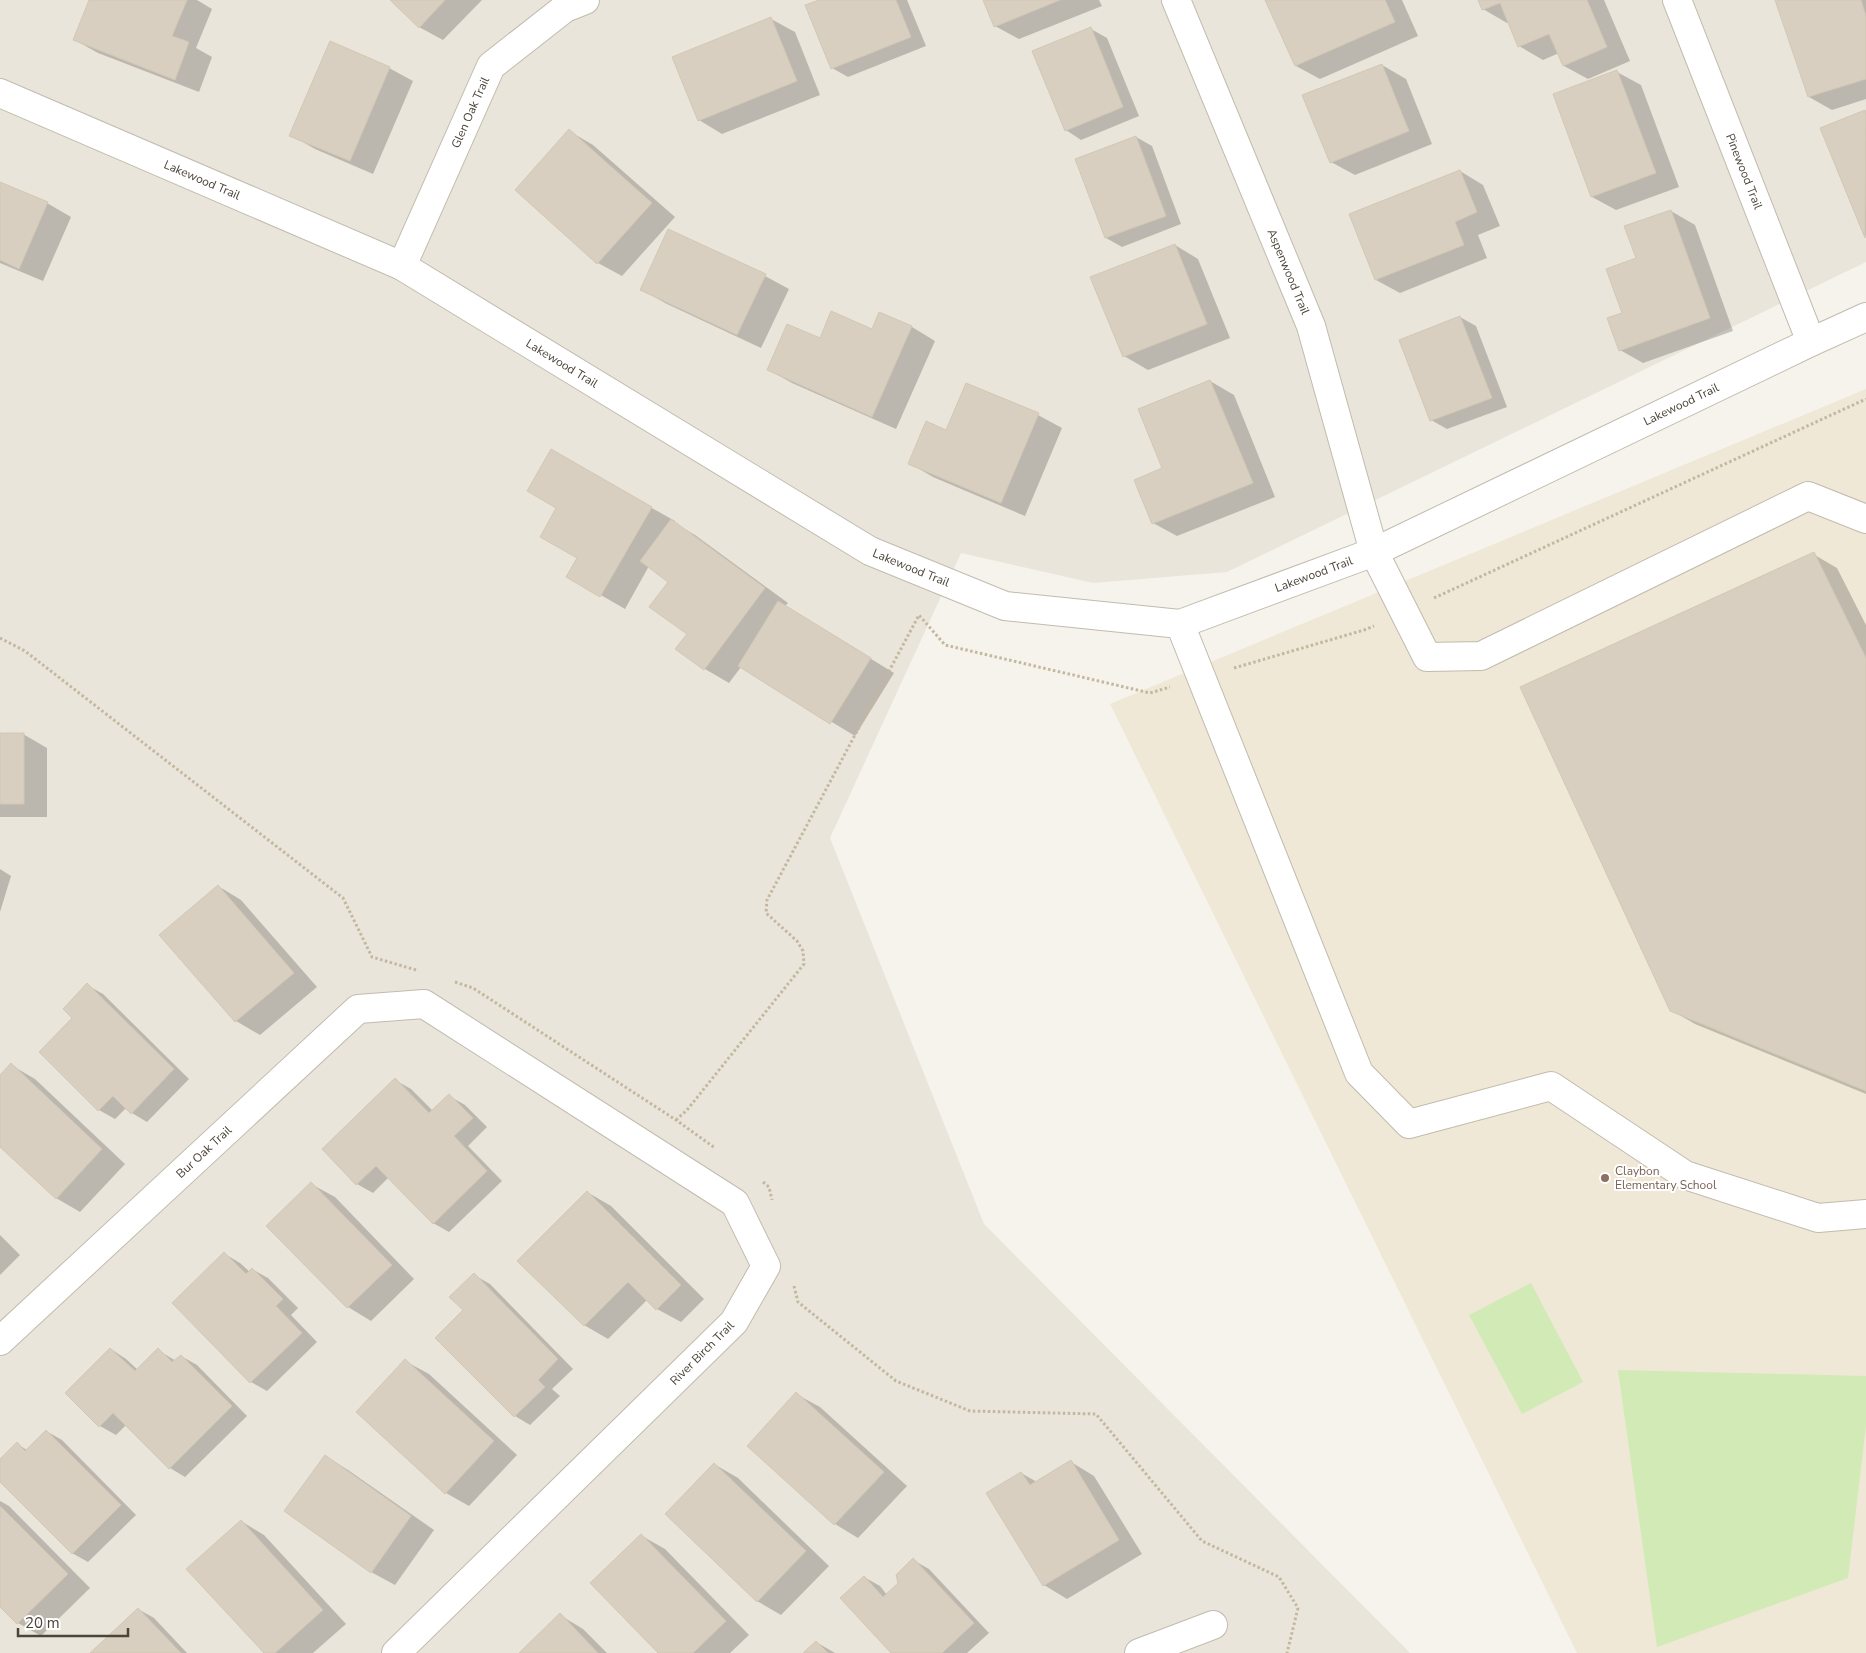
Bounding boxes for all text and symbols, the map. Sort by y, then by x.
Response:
street label: Glen Oak Trail [447,74,493,151]
street label: Pinewood Trail [1722,131,1766,212]
street label: Lakewood Trail [161,156,243,204]
street label: Aspenwood Trail [1264,226,1314,317]
street label: Lakewood Trail [523,335,602,392]
street label: Lakewood Trail [1641,379,1722,429]
street label: Lakewood Trail [870,545,952,591]
street label: Lakewood Trail [1273,552,1355,596]
street label: Bur Oak Trail [173,1122,235,1182]
place label: Claybon Elementary School [1615,1163,1717,1193]
marker: Claybon Elementary School [1599,1172,1611,1184]
street label: River Birch Trail [666,1317,738,1389]
scale bar [18,1606,128,1638]
text: 20 m [25,1613,60,1633]

